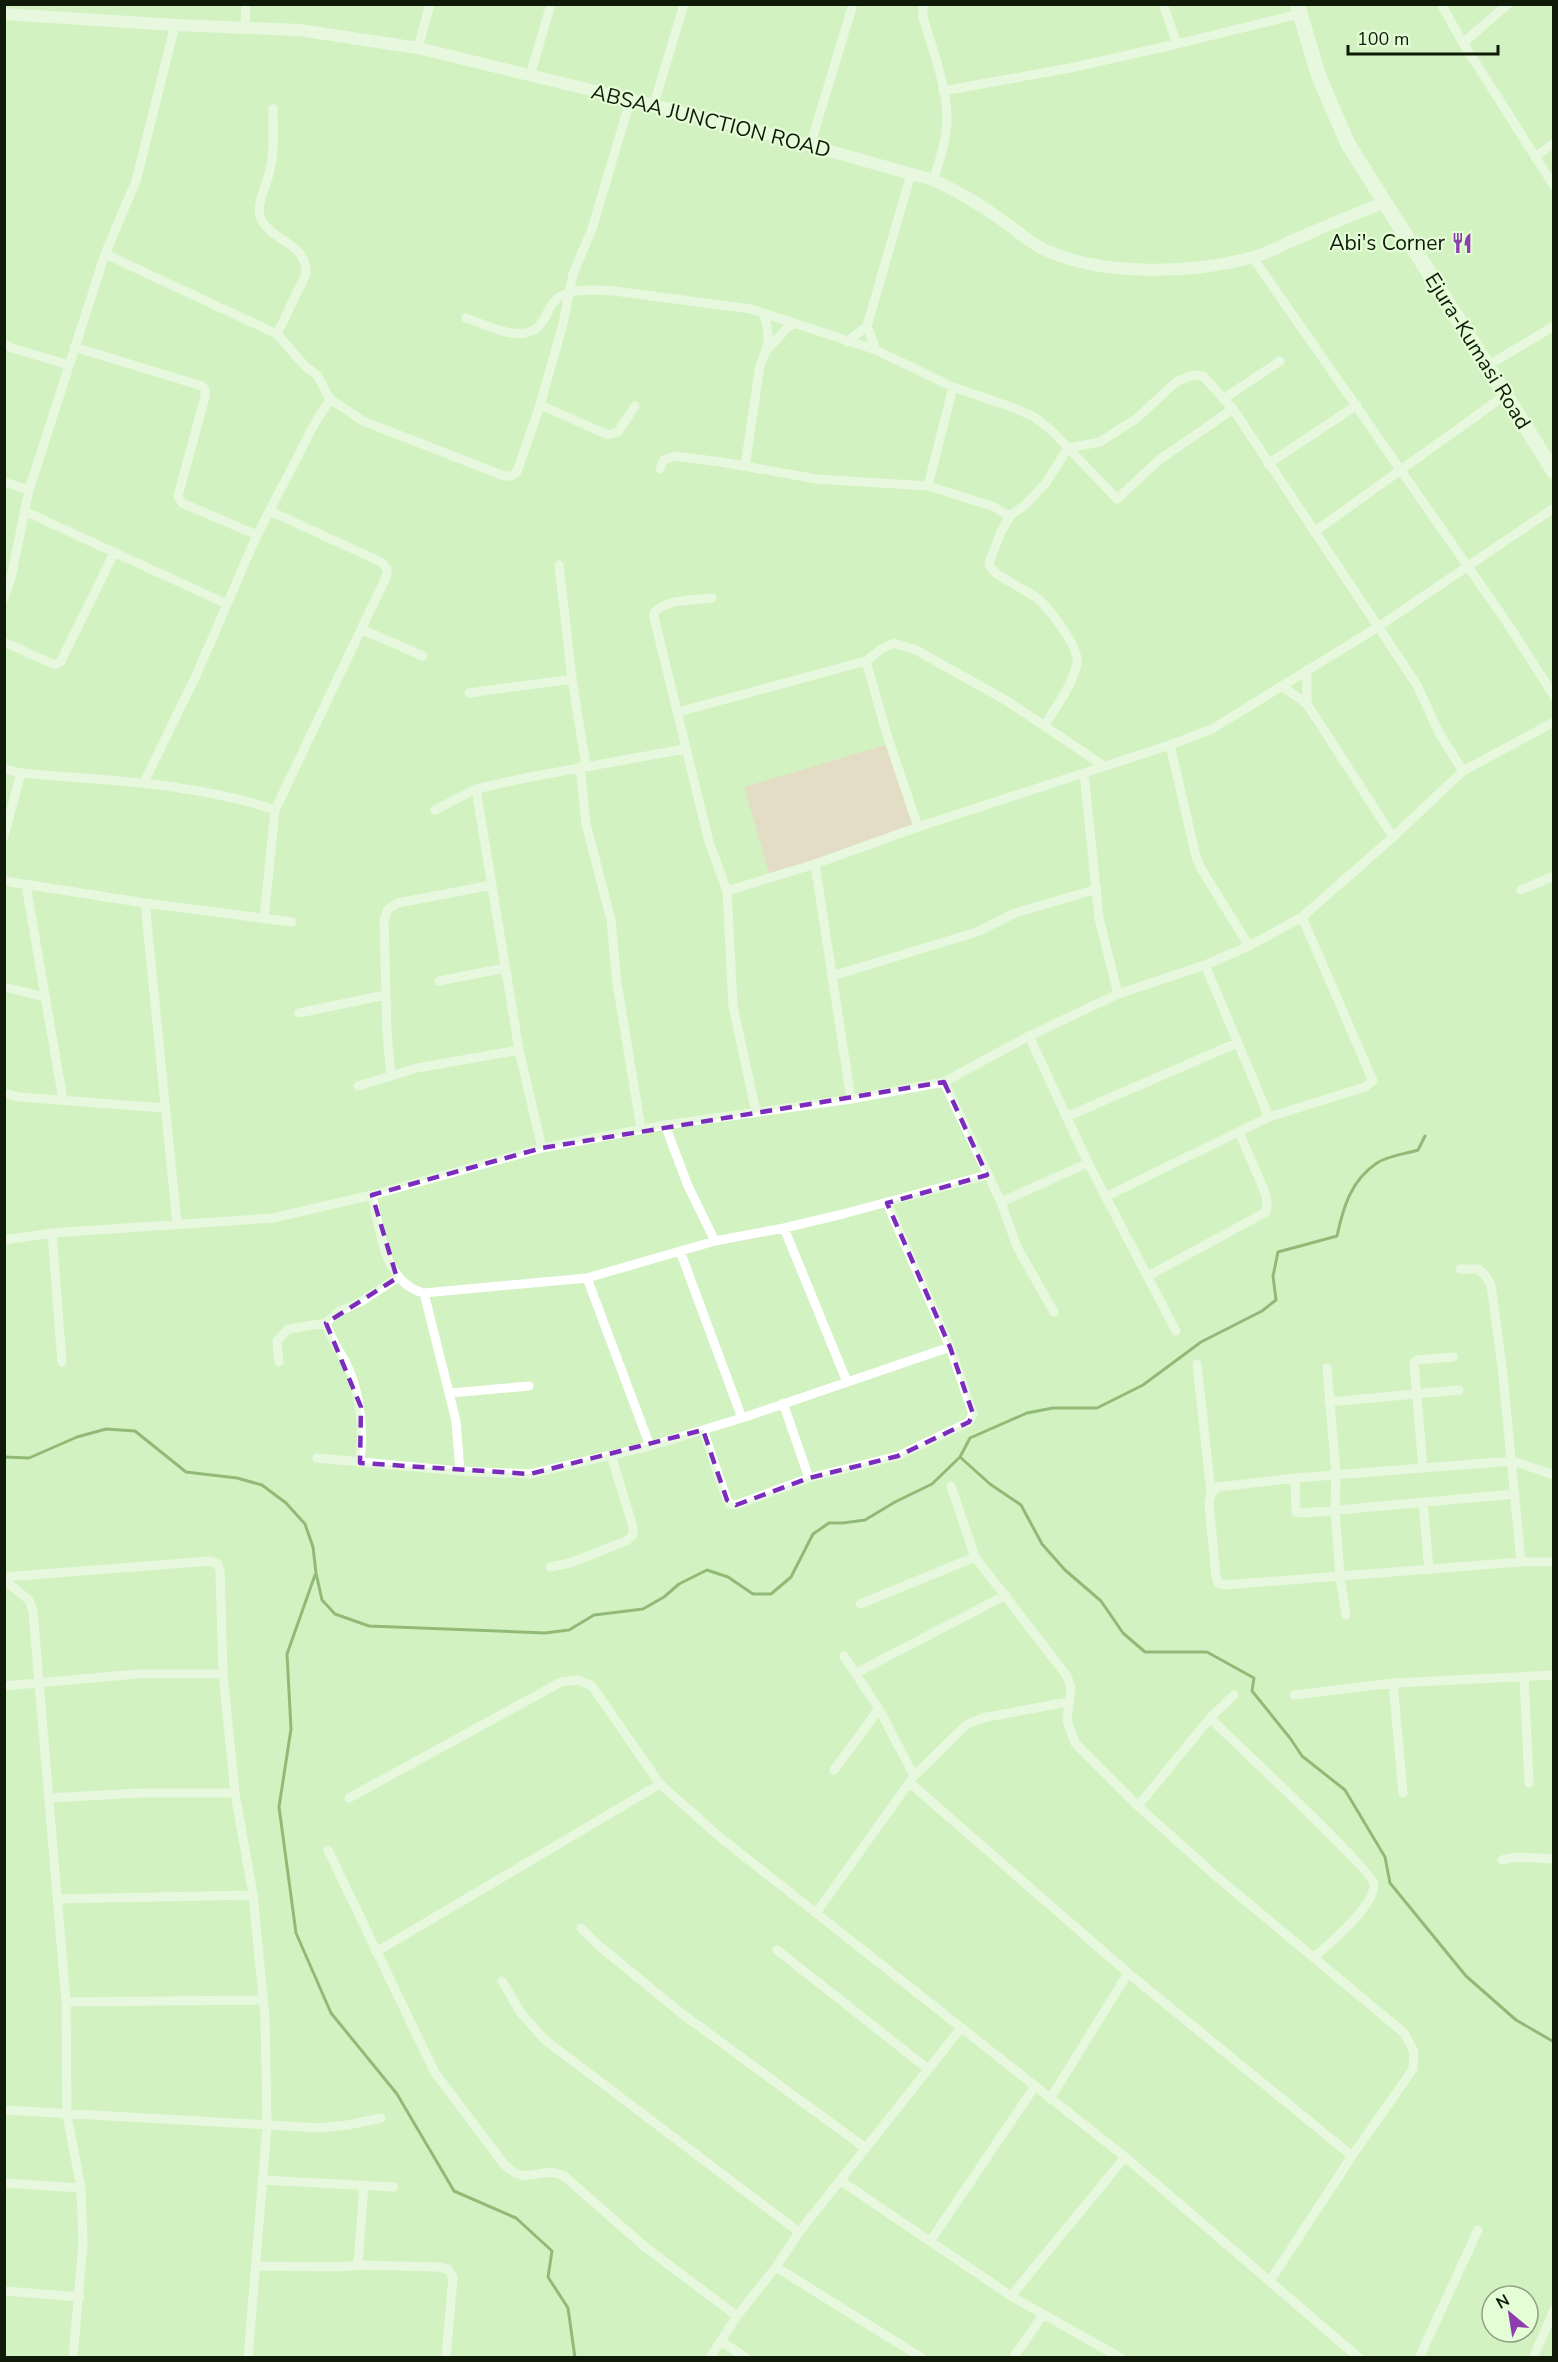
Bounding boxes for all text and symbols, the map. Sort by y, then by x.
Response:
scale bar [1348,18,1498,56]
text: 100 m [1357,27,1409,51]
street label: ABSAA JUNCTION ROAD [588,78,834,164]
place label: Abi's Corner [1329,229,1445,257]
restaurant icon: Abi's Corner [1450,231,1474,255]
street label: Ejura-Kumasi Road [1419,267,1537,435]
north arrow [1480,2284,1540,2344]
text: N [1492,2289,1514,2314]

